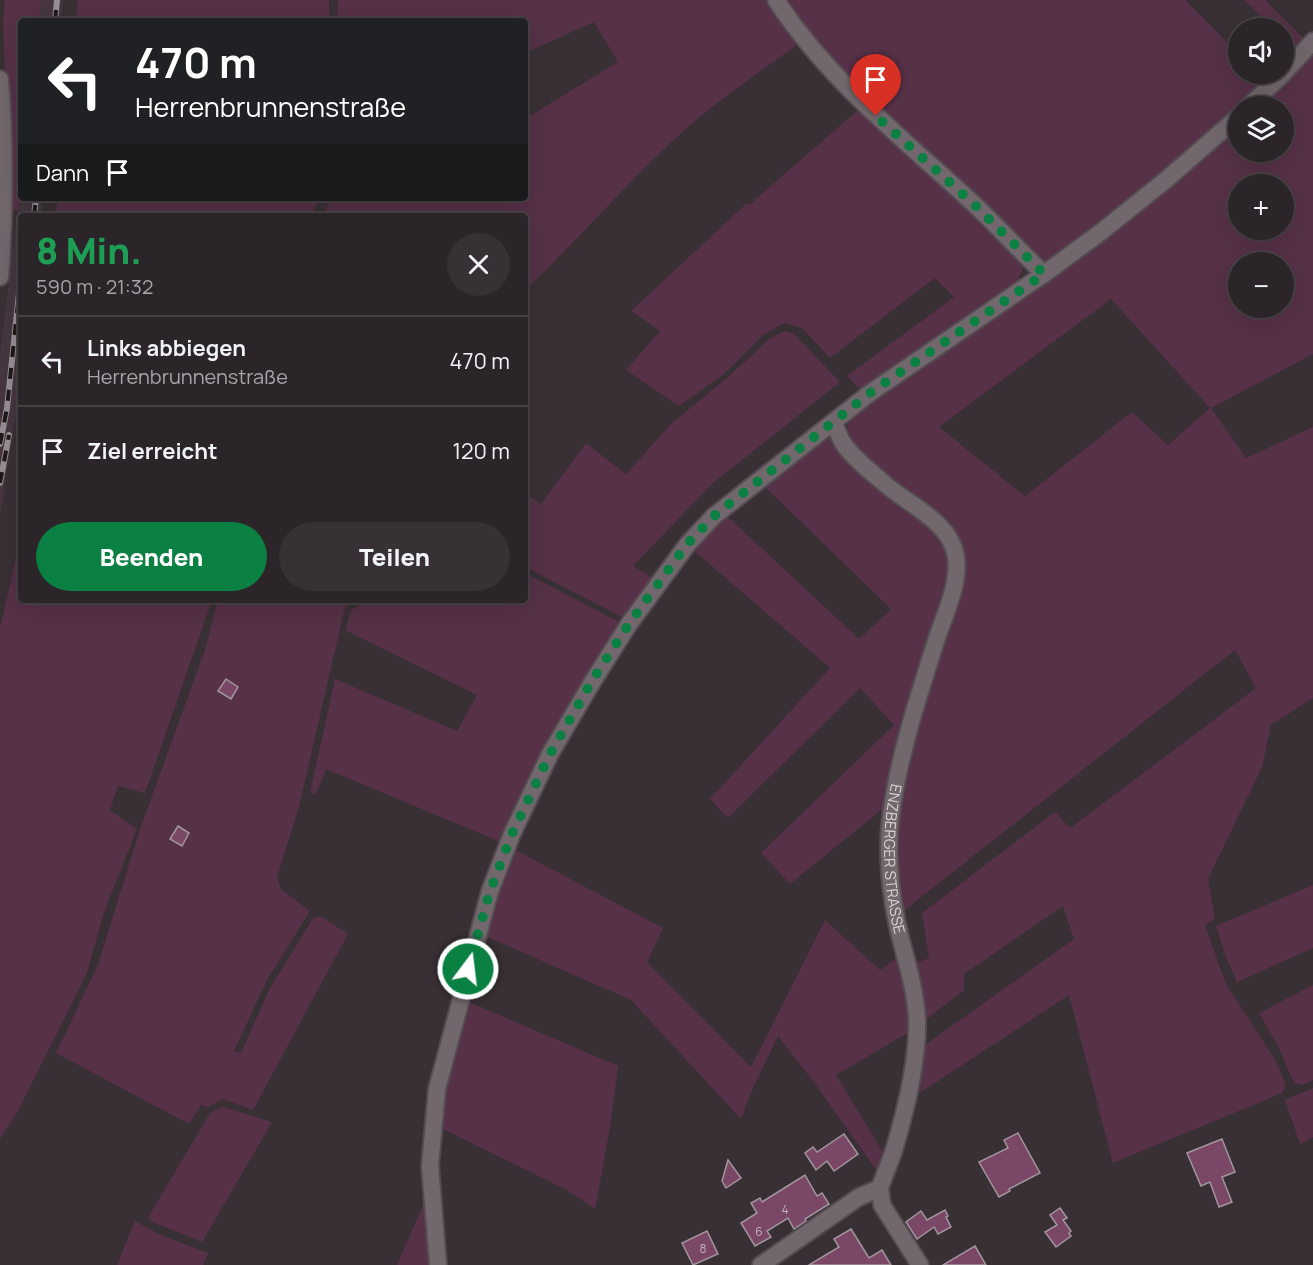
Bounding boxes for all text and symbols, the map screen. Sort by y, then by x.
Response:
map controls [1228,18,1294,318]
button: sound [1228,18,1294,84]
text: 470 m [135,33,257,91]
icon: left [36,42,114,120]
pin [850,54,901,116]
icon: arrive [859,63,892,96]
text: Herrenbrunnenstraße [135,88,406,125]
button: layers [1228,96,1294,162]
icon: arrive [101,156,134,189]
text: Dann [36,158,89,188]
button: + [1228,174,1294,240]
text: 8 Min. [36,226,142,275]
button: close [447,233,510,296]
button: − [1228,252,1294,318]
text: 590 m · 21:32 [36,273,153,300]
text: Links abbiegen [87,333,246,363]
icon: left [36,345,69,378]
text: 470 m [450,346,510,376]
text: Herrenbrunnenstraße [87,363,288,390]
icon: arrive [36,435,69,468]
text: Ziel erreicht [87,436,218,466]
text: 120 m [452,436,510,466]
button: Beenden [36,522,267,591]
button: Teilen [279,522,510,591]
street label: ENZBERGER STRASSE [879,782,910,936]
position arrow [436,937,500,1001]
house number: 4 [781,1201,789,1218]
house number: 6 [755,1223,763,1240]
house number: 8 [700,1240,707,1257]

